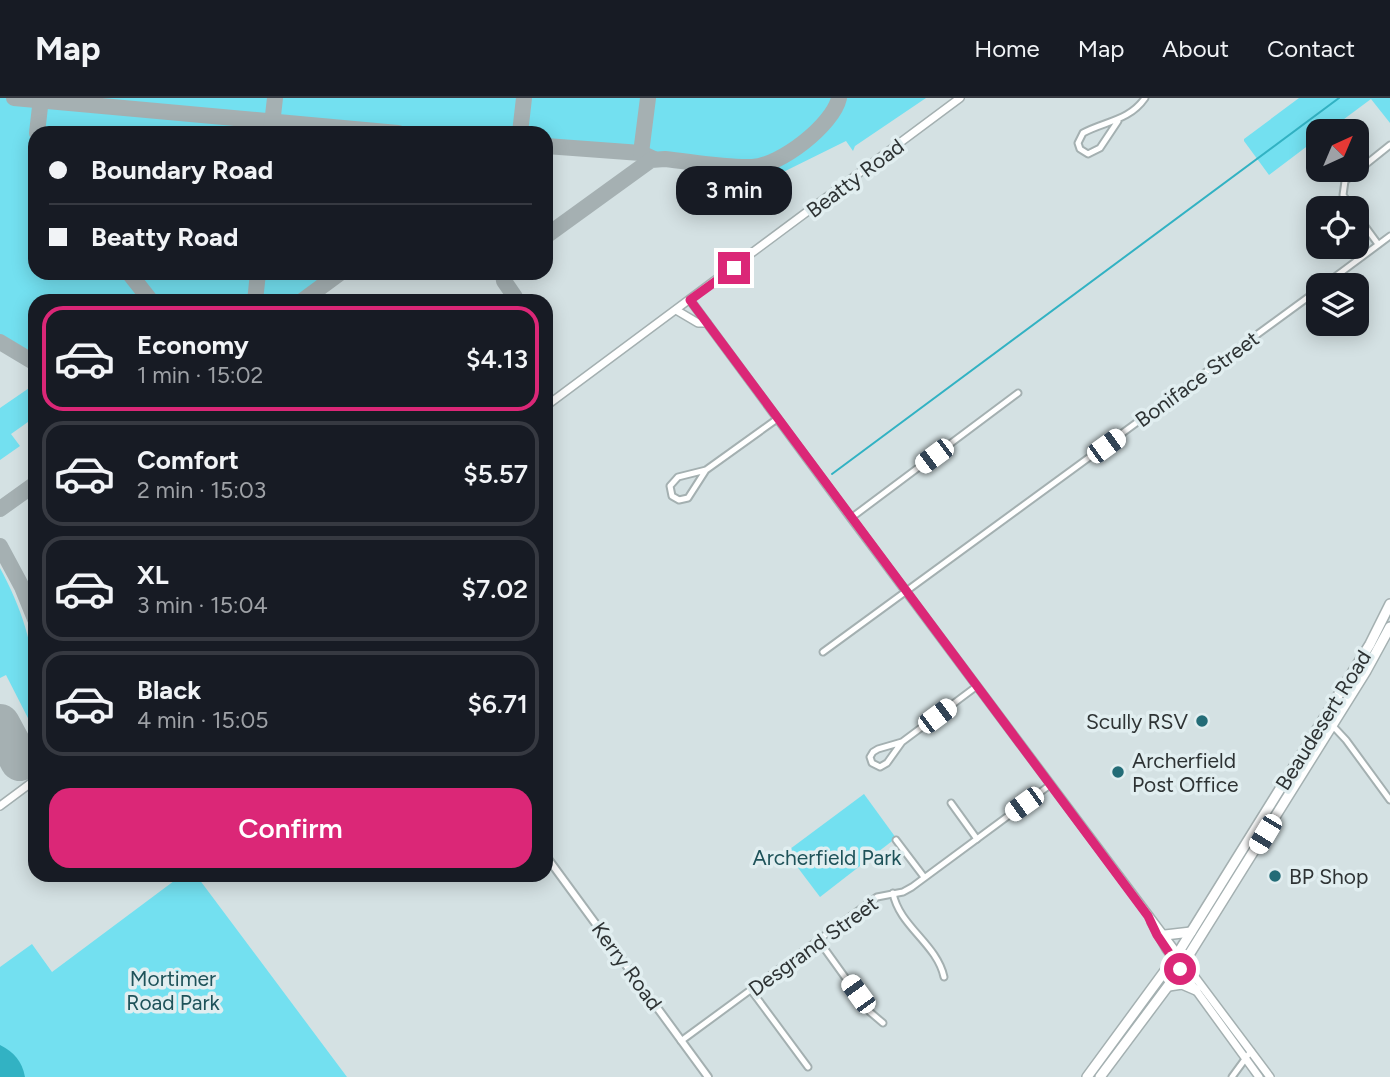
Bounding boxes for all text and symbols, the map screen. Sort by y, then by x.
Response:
text: Map [35,29,101,68]
text: Home [974,34,1040,63]
text: Map [1078,34,1124,63]
text: About [1162,34,1229,63]
text: Contact [1267,34,1355,63]
north arrow [1306,119,1368,182]
map controls [1306,119,1369,336]
street label: Beatty Road [801,133,909,223]
text: Boundary Road [91,154,273,186]
callout: 3 min [676,166,792,216]
text: 3 min [706,176,762,204]
button: locate [1306,196,1369,259]
text: Beatty Road [91,221,238,253]
route end [718,252,750,284]
button: layers [1306,273,1369,336]
street label: Boniface Street [1130,326,1264,432]
icon: car [53,327,116,390]
text: Economy [137,329,249,361]
text: $4.13 [466,343,528,375]
text: 1 min · 15:02 [137,361,263,389]
car [1083,425,1130,467]
car [911,435,958,477]
icon: car [53,442,116,505]
text: Comfort [137,444,239,476]
text: $5.57 [463,458,528,490]
text: 2 min · 15:03 [137,476,266,504]
icon: car [53,557,116,620]
text: XL [137,559,169,591]
text: $7.02 [462,573,528,605]
text: 3 min · 15:04 [137,591,268,619]
street label: Beaudesert Road [1270,645,1376,795]
icon: car [53,672,116,735]
text: Black [137,674,201,706]
text: $6.71 [467,688,528,720]
car [914,695,961,737]
text: 4 min · 15:05 [137,706,268,734]
place label: Scully RSV [1086,709,1188,734]
marker: Scully RSV [1194,713,1210,729]
place label: Archerfield Post Office [1132,748,1239,797]
marker: Archerfield Post Office [1110,764,1126,780]
car [1001,783,1048,825]
button: Confirm [49,788,532,868]
car [1246,811,1285,857]
park label: Archerfield Park [752,845,902,870]
place label: BP Shop [1289,864,1368,889]
marker: BP Shop [1267,868,1283,884]
street label: Desgrand Street [743,891,883,1001]
street label: Kerry Road [587,917,667,1015]
route start [1164,953,1196,985]
park label: Mortimer Road Park [126,966,221,1015]
car [838,971,879,1017]

